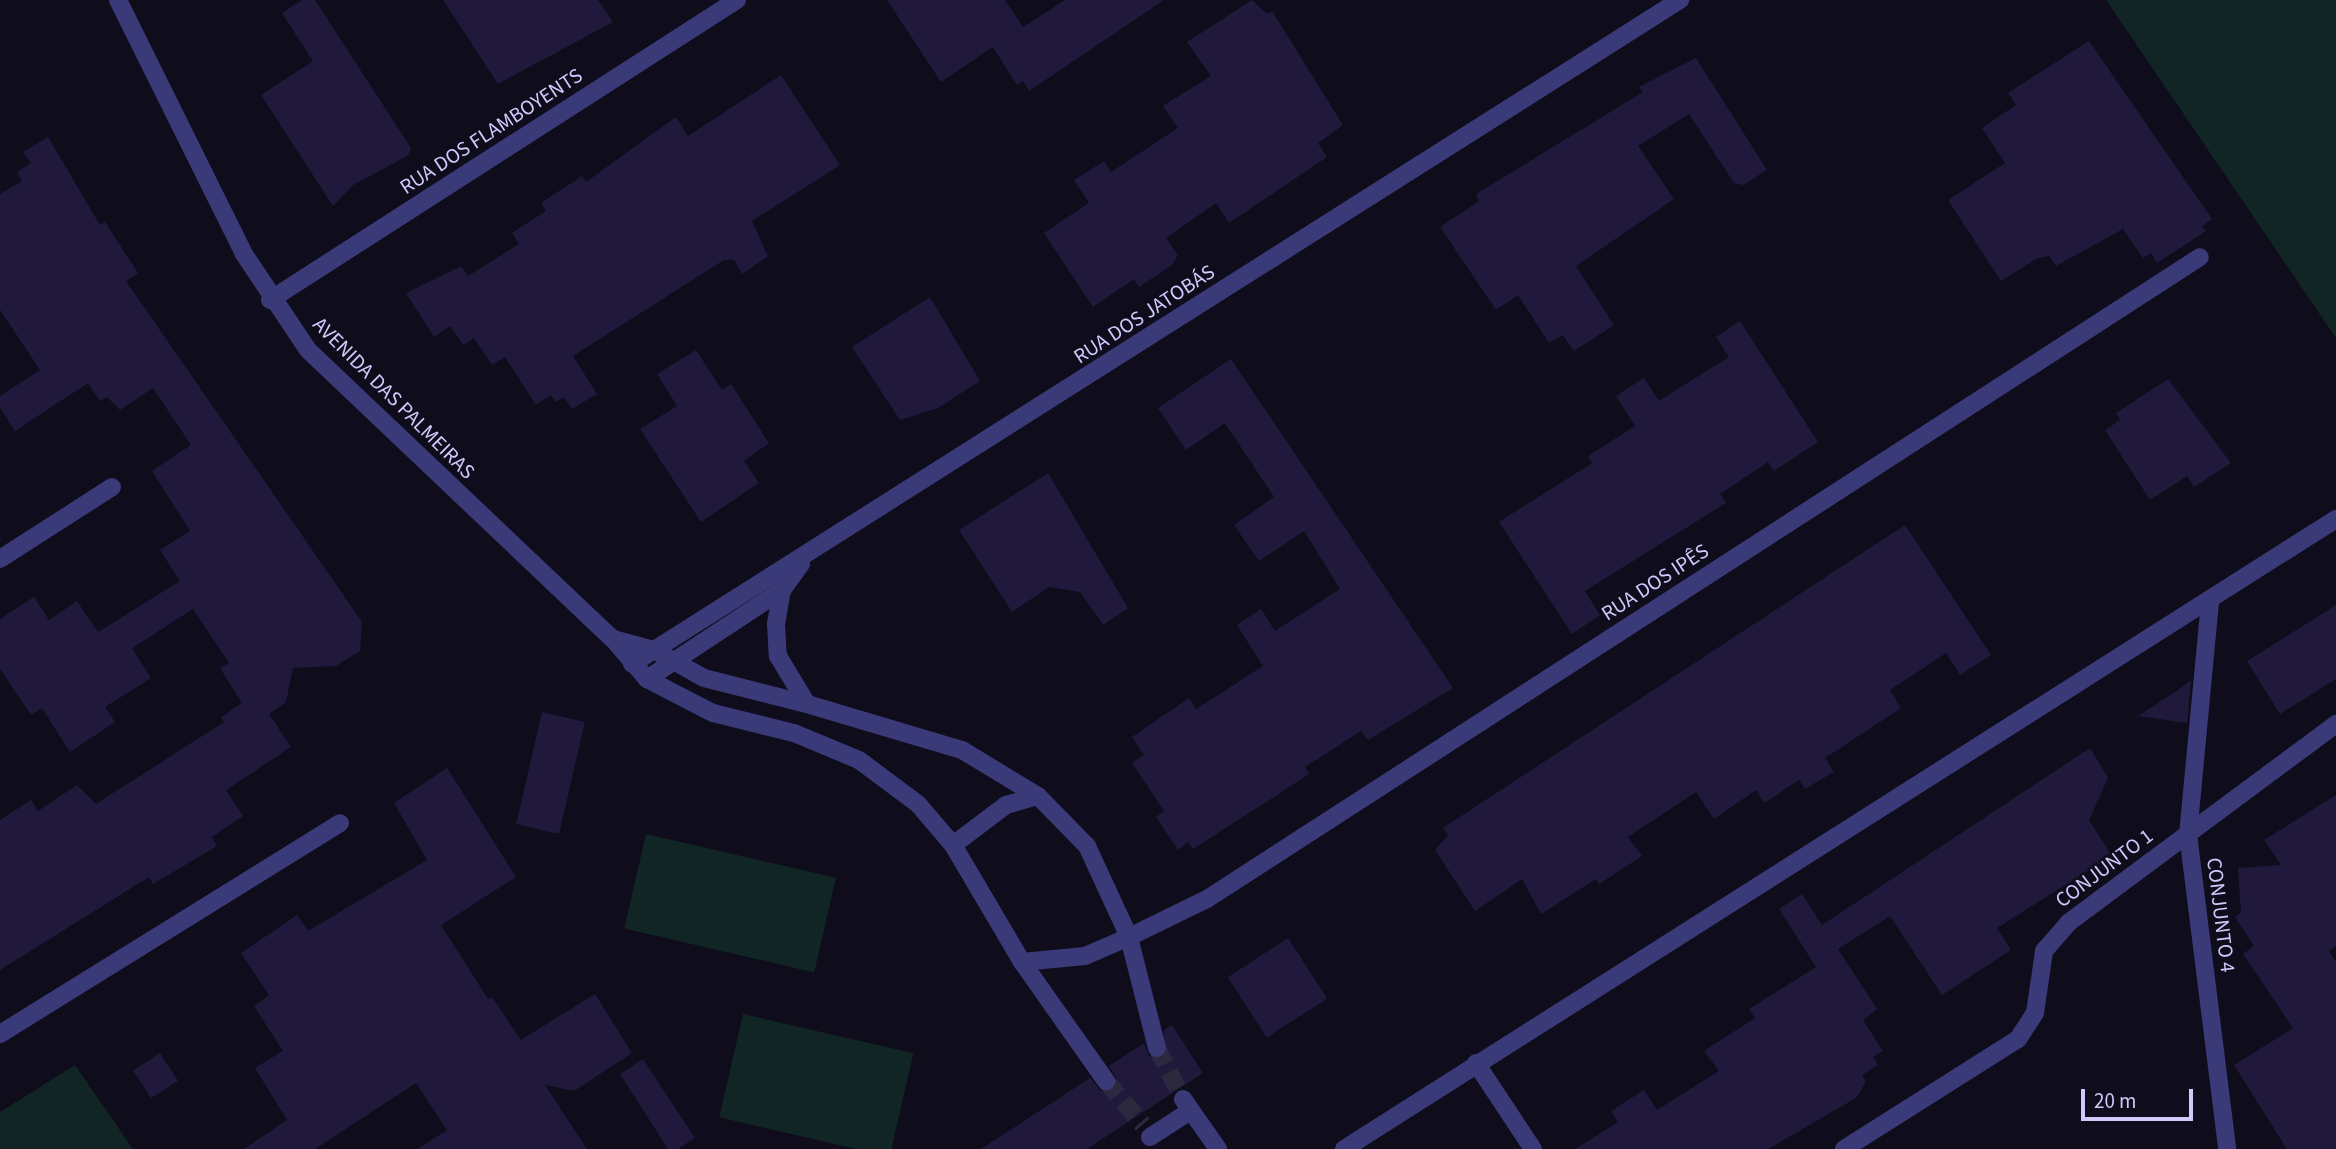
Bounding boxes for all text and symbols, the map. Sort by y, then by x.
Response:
street label: RUA DOS FLAMBOYENTS [395,63,587,199]
street label: RUA DOS JATOBÁS [1069,259,1219,369]
street label: AVENIDA DAS PALMEIRAS [308,312,480,484]
street label: RUA DOS IPÊS [1597,538,1713,626]
street label: CONJUNTO 1 [2050,823,2158,913]
street label: CONJUNTO 4 [2201,856,2241,974]
scale bar [2084,1076,2196,1120]
text: 20 m [2094,1086,2136,1116]

